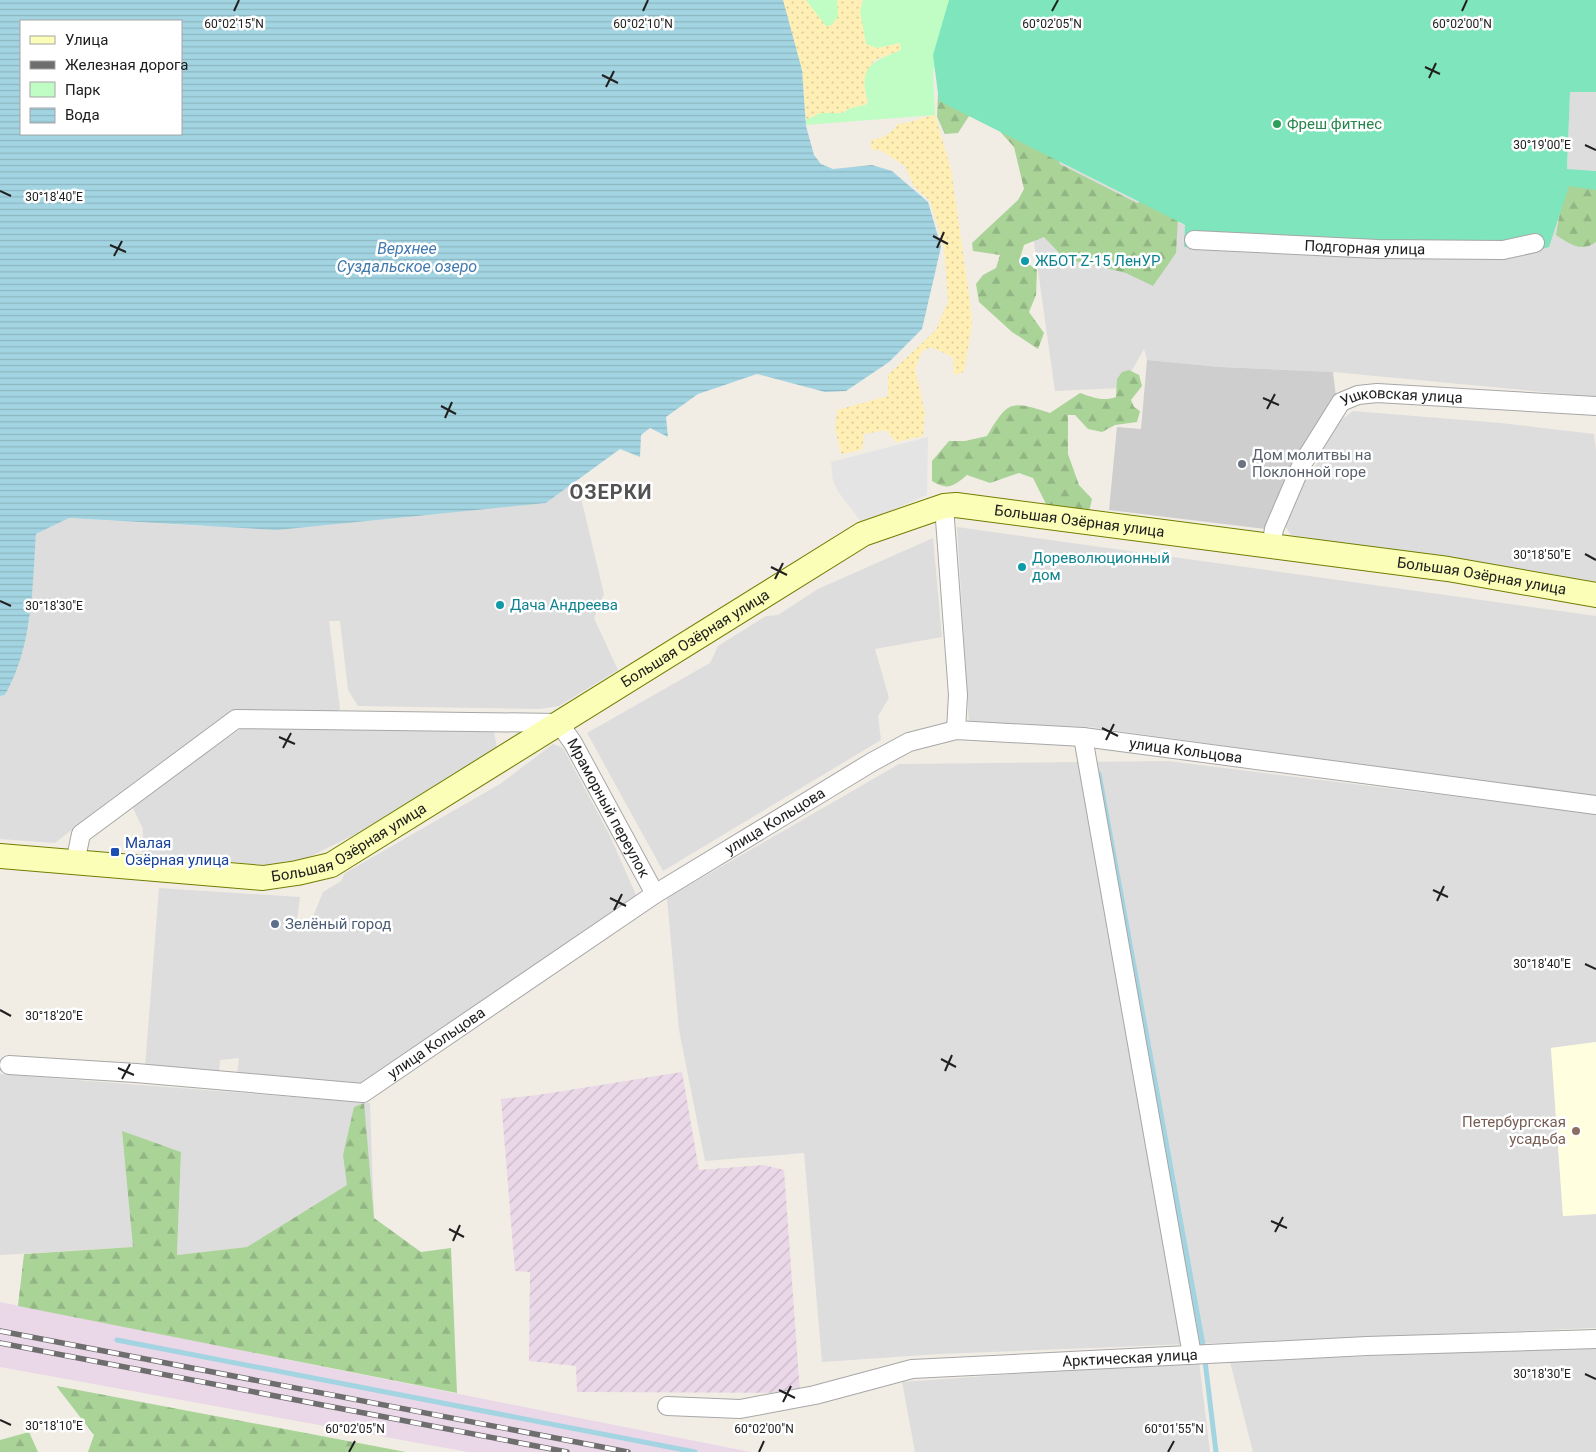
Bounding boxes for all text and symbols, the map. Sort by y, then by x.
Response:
text: 60°02'15"N [204,17,264,31]
text: 60°02'10"N [613,17,673,31]
text: 60°02'05"N [1022,17,1082,31]
text: 60°02'00"N [1432,17,1492,31]
legend [20,20,182,135]
text: Улица [65,31,108,49]
text: Железная дорога [65,56,188,74]
text: Парк [65,81,100,99]
text: Вода [65,106,100,124]
place label: Фреш фитнес [1287,115,1382,133]
marker: Фреш фитнес [1271,118,1283,130]
text: 30°19'00"E [1513,138,1571,152]
text: 30°18'40"E [25,190,83,204]
street label: Подгорная улица [1304,236,1425,258]
water label: Верхнее Суздальское озеро [337,239,477,276]
place label: ЖБОТ Z-15 ЛенУР [1035,252,1160,270]
marker: ЖБОТ Z-15 ЛенУР [1019,255,1031,267]
street label: Ушковская улица [1338,384,1463,410]
place label: Дом молитвы на Поклонной горе [1252,446,1372,481]
marker: Дом молитвы на Поклонной горе [1236,458,1248,470]
district label: ОЗЕРКИ [569,480,653,504]
street label: Большая Озёрная улица [993,501,1166,541]
text: 30°18'50"E [1513,548,1571,562]
place label: Дореволюционный дом [1032,549,1170,584]
street label: Большая Озёрная улица [1396,553,1568,599]
marker: Дореволюционный дом [1016,561,1028,573]
street label: Большая Озёрная улица [618,586,773,691]
place label: Дача Андреева [510,596,618,614]
text: 30°18'30"E [25,599,83,613]
marker: Дача Андреева [494,599,506,611]
street label: улица Кольцова [1128,734,1243,767]
street label: Мраморный переулок [563,735,653,881]
street label: улица Кольцова [722,784,828,858]
street label: Большая Озёрная улица [270,799,430,886]
place label: Малая Озёрная улица [125,834,229,869]
marker: Малая Озёрная улица [109,846,121,858]
place label: Зелёный город [285,915,391,933]
marker: Зелёный город [269,918,281,930]
text: 30°18'40"E [1513,957,1571,971]
street label: улица Кольцова [384,1003,489,1082]
text: 30°18'20"E [25,1009,83,1023]
place label: Петербургская усадьба [1462,1113,1566,1148]
marker: Петербургская усадьба [1570,1125,1582,1137]
street label: Арктическая улица [1062,1346,1198,1370]
text: 30°18'30"E [1513,1367,1571,1381]
text: 30°18'10"E [25,1419,83,1433]
text: 60°02'05"N [325,1422,385,1436]
text: 60°02'00"N [734,1422,794,1436]
text: 60°01'55"N [1144,1422,1204,1436]

